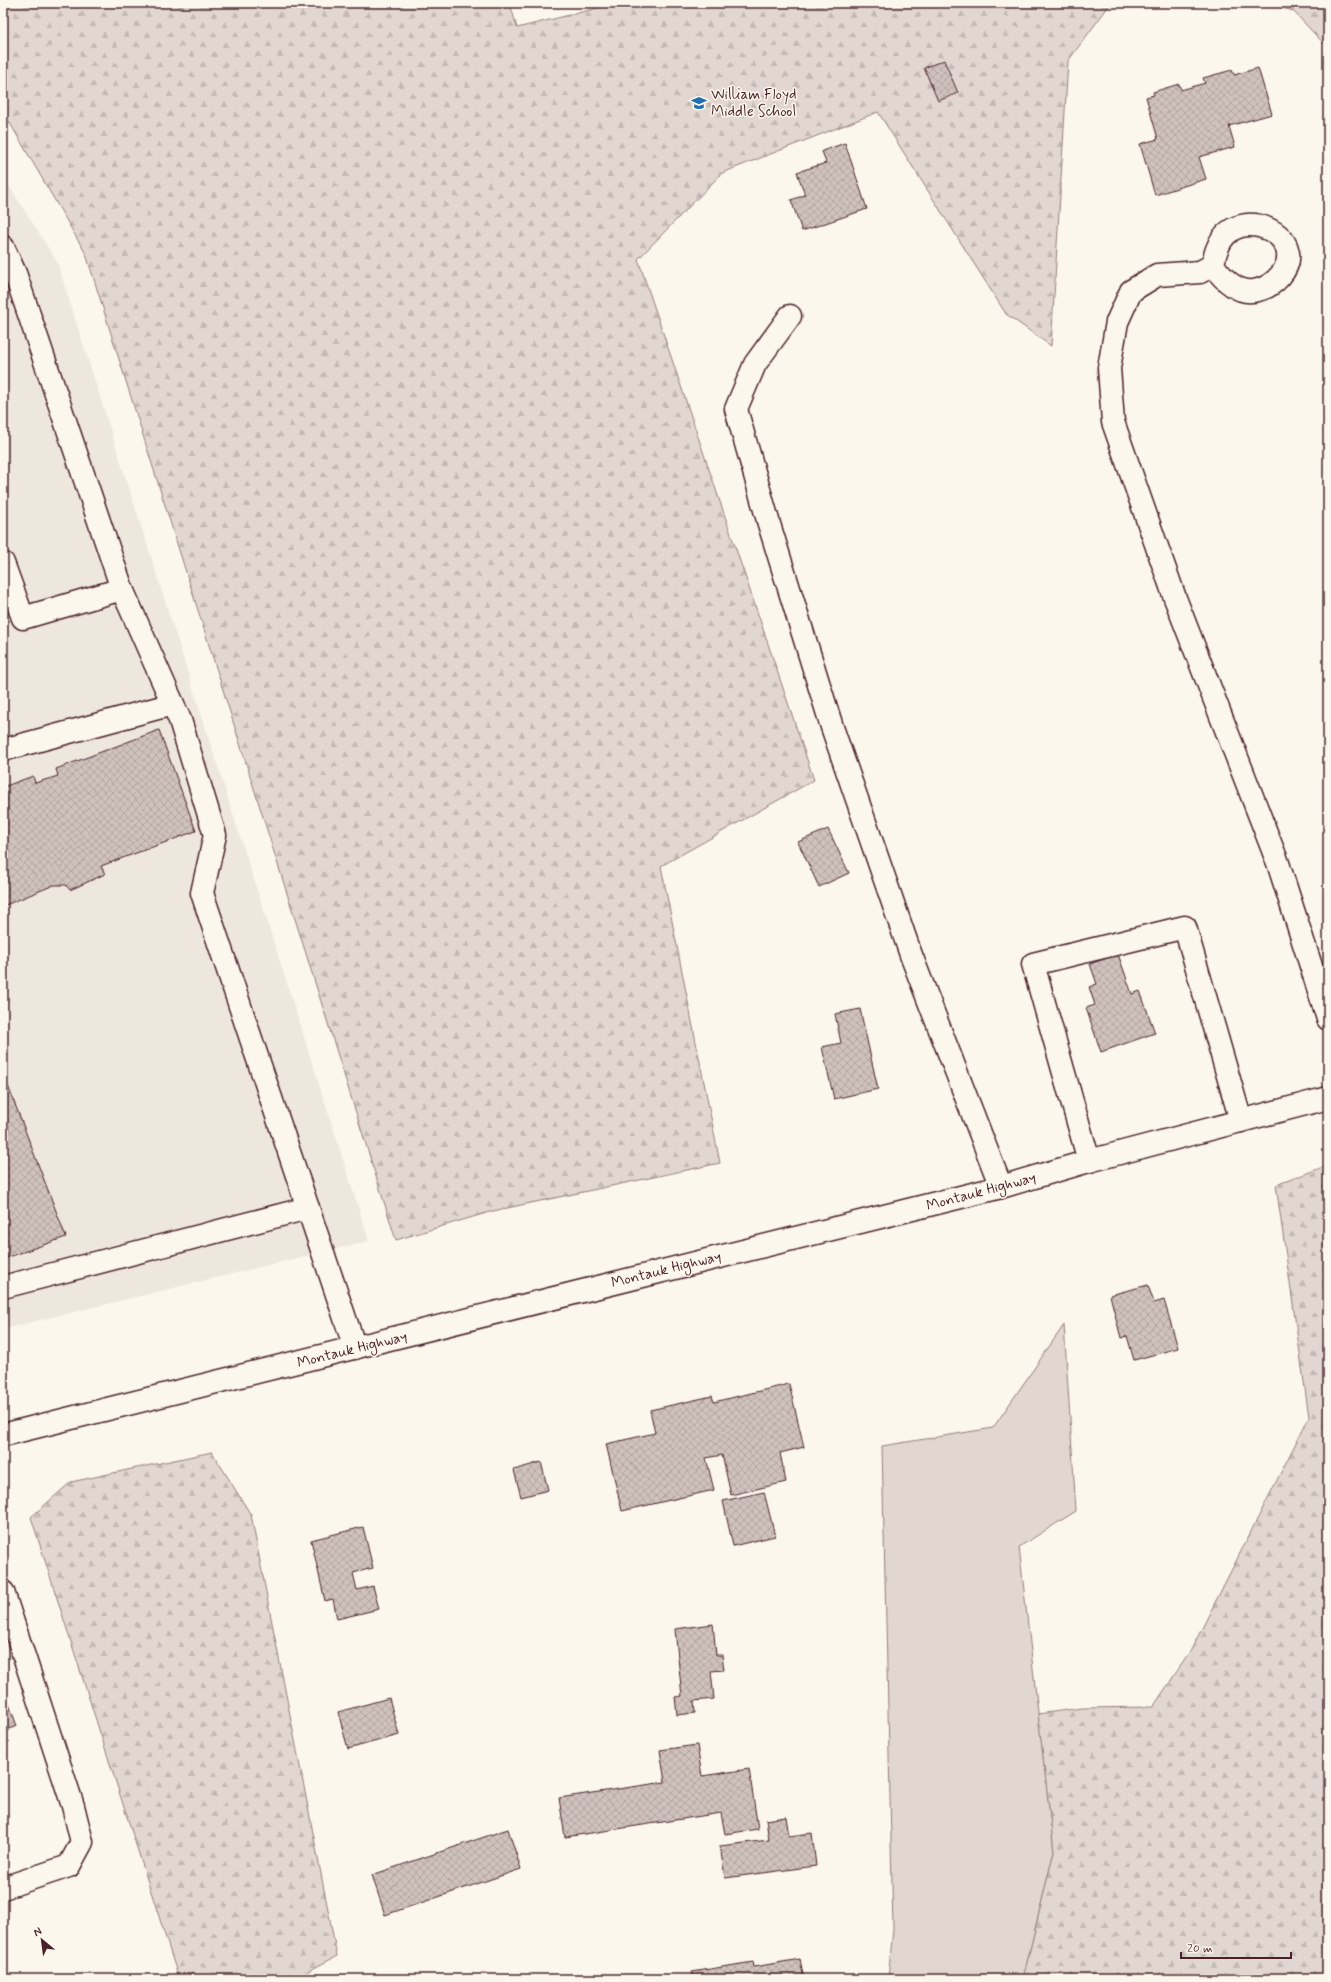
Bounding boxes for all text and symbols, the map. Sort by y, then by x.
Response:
place label: William Floyd Middle School [711,85,797,122]
school or university icon: William Floyd Middle School [690,94,708,112]
street label: Montauk Highway [924,1168,1039,1217]
street label: Montauk Highway [609,1247,724,1294]
street label: Montauk Highway [295,1327,410,1374]
north arrow [22,1920,62,1960]
text: N [31,1924,44,1940]
scale bar [1181,1934,1291,1960]
text: 20 m [1187,1941,1213,1957]

